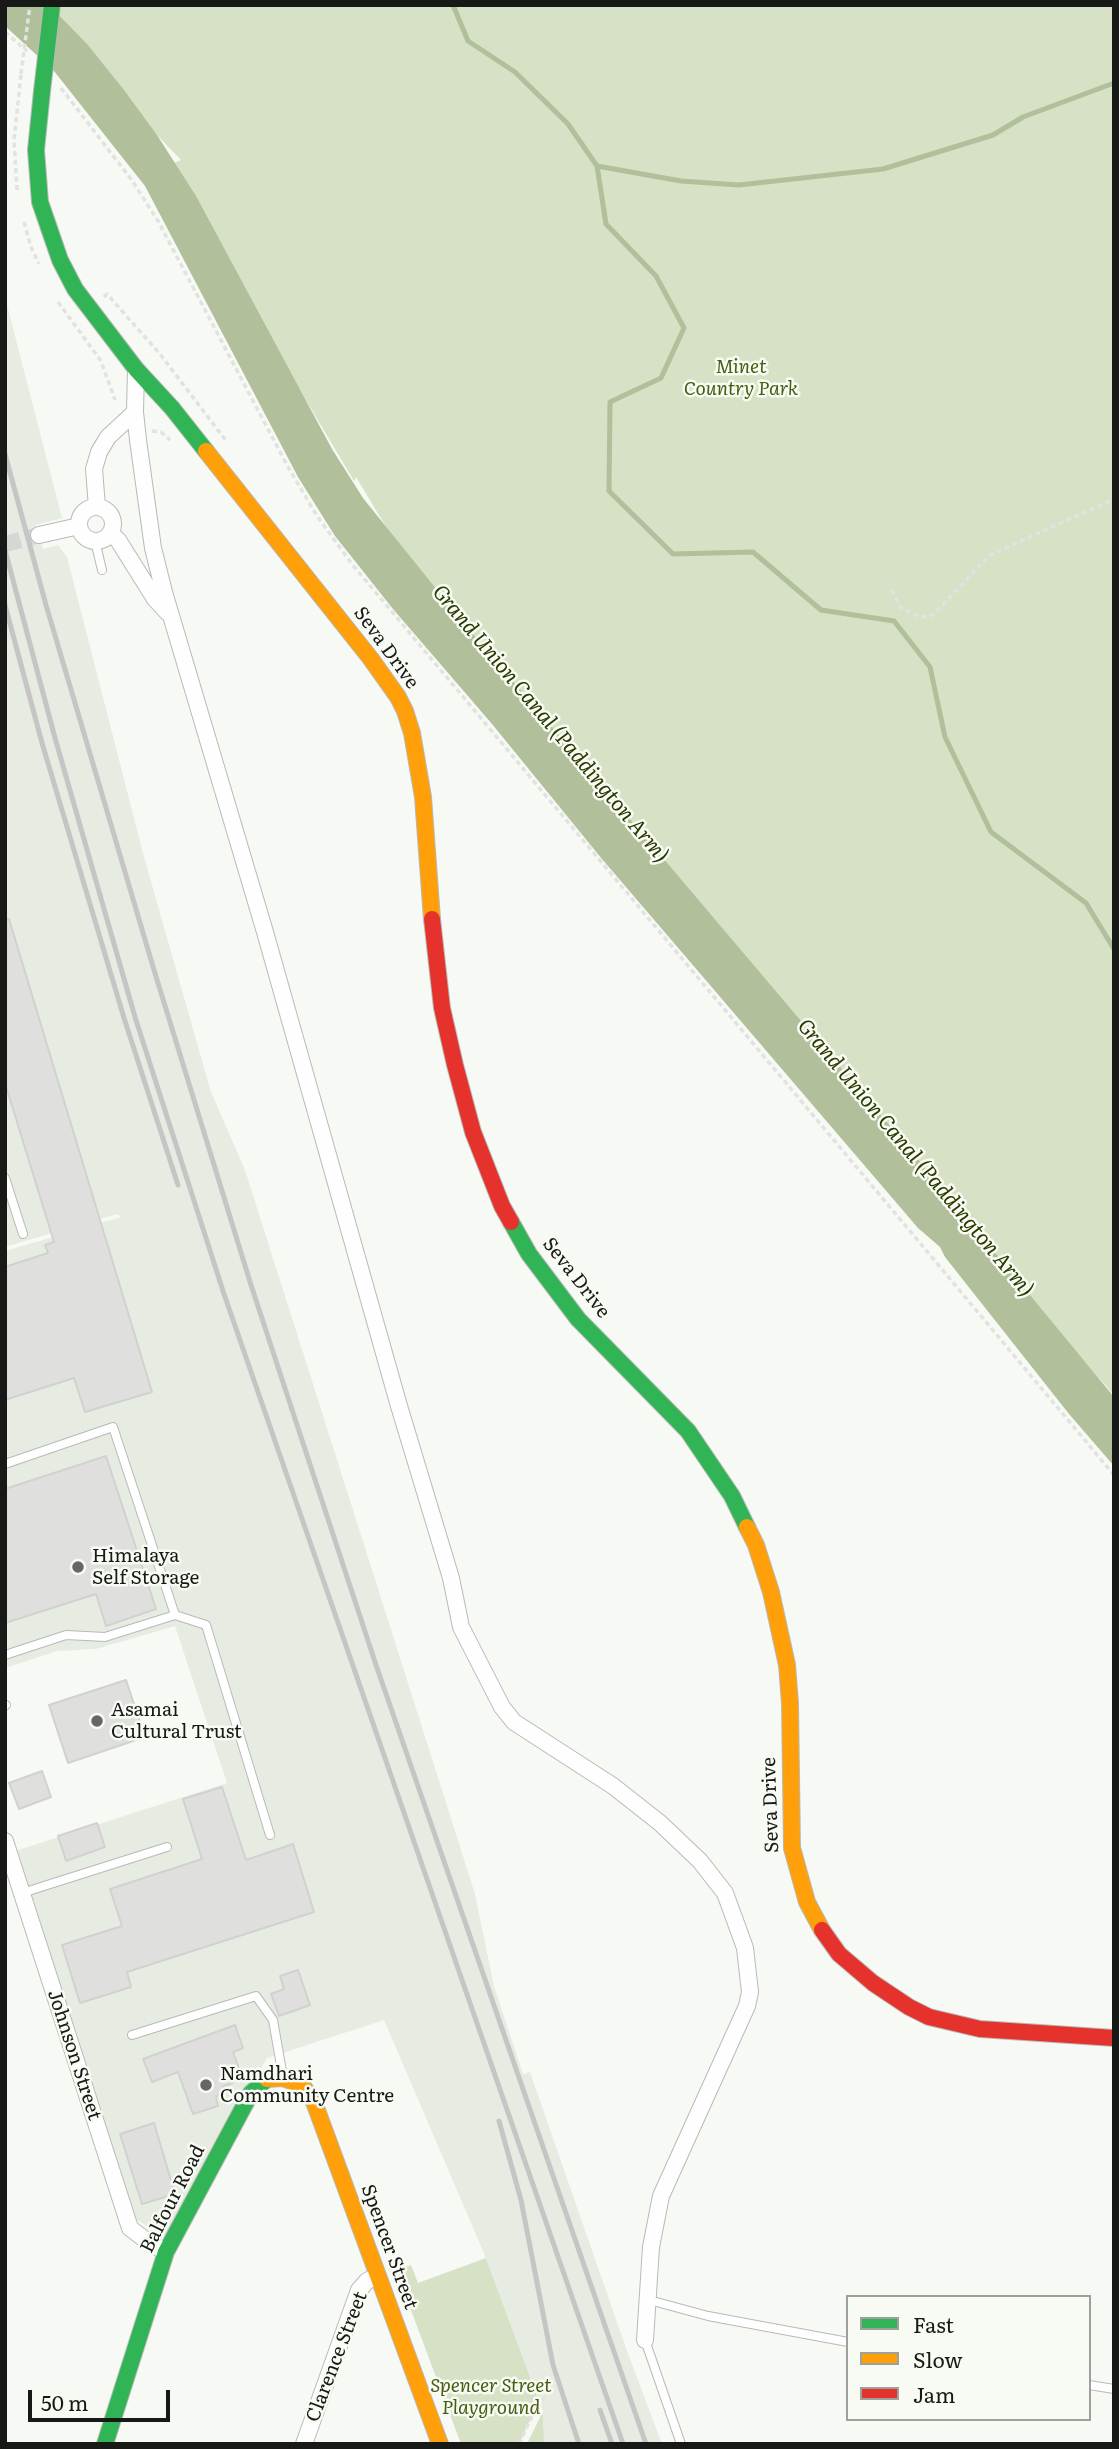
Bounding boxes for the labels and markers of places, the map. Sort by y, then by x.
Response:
place label: Himalaya Self Storage [92,1545,199,1589]
marker: Himalaya Self Storage [70,1559,86,1575]
place label: Asamai Cultural Trust [111,1699,242,1743]
marker: Asamai Cultural Trust [89,1713,105,1729]
place label: Namdhari Community Centre [220,2063,394,2107]
marker: Namdhari Community Centre [198,2077,214,2093]

